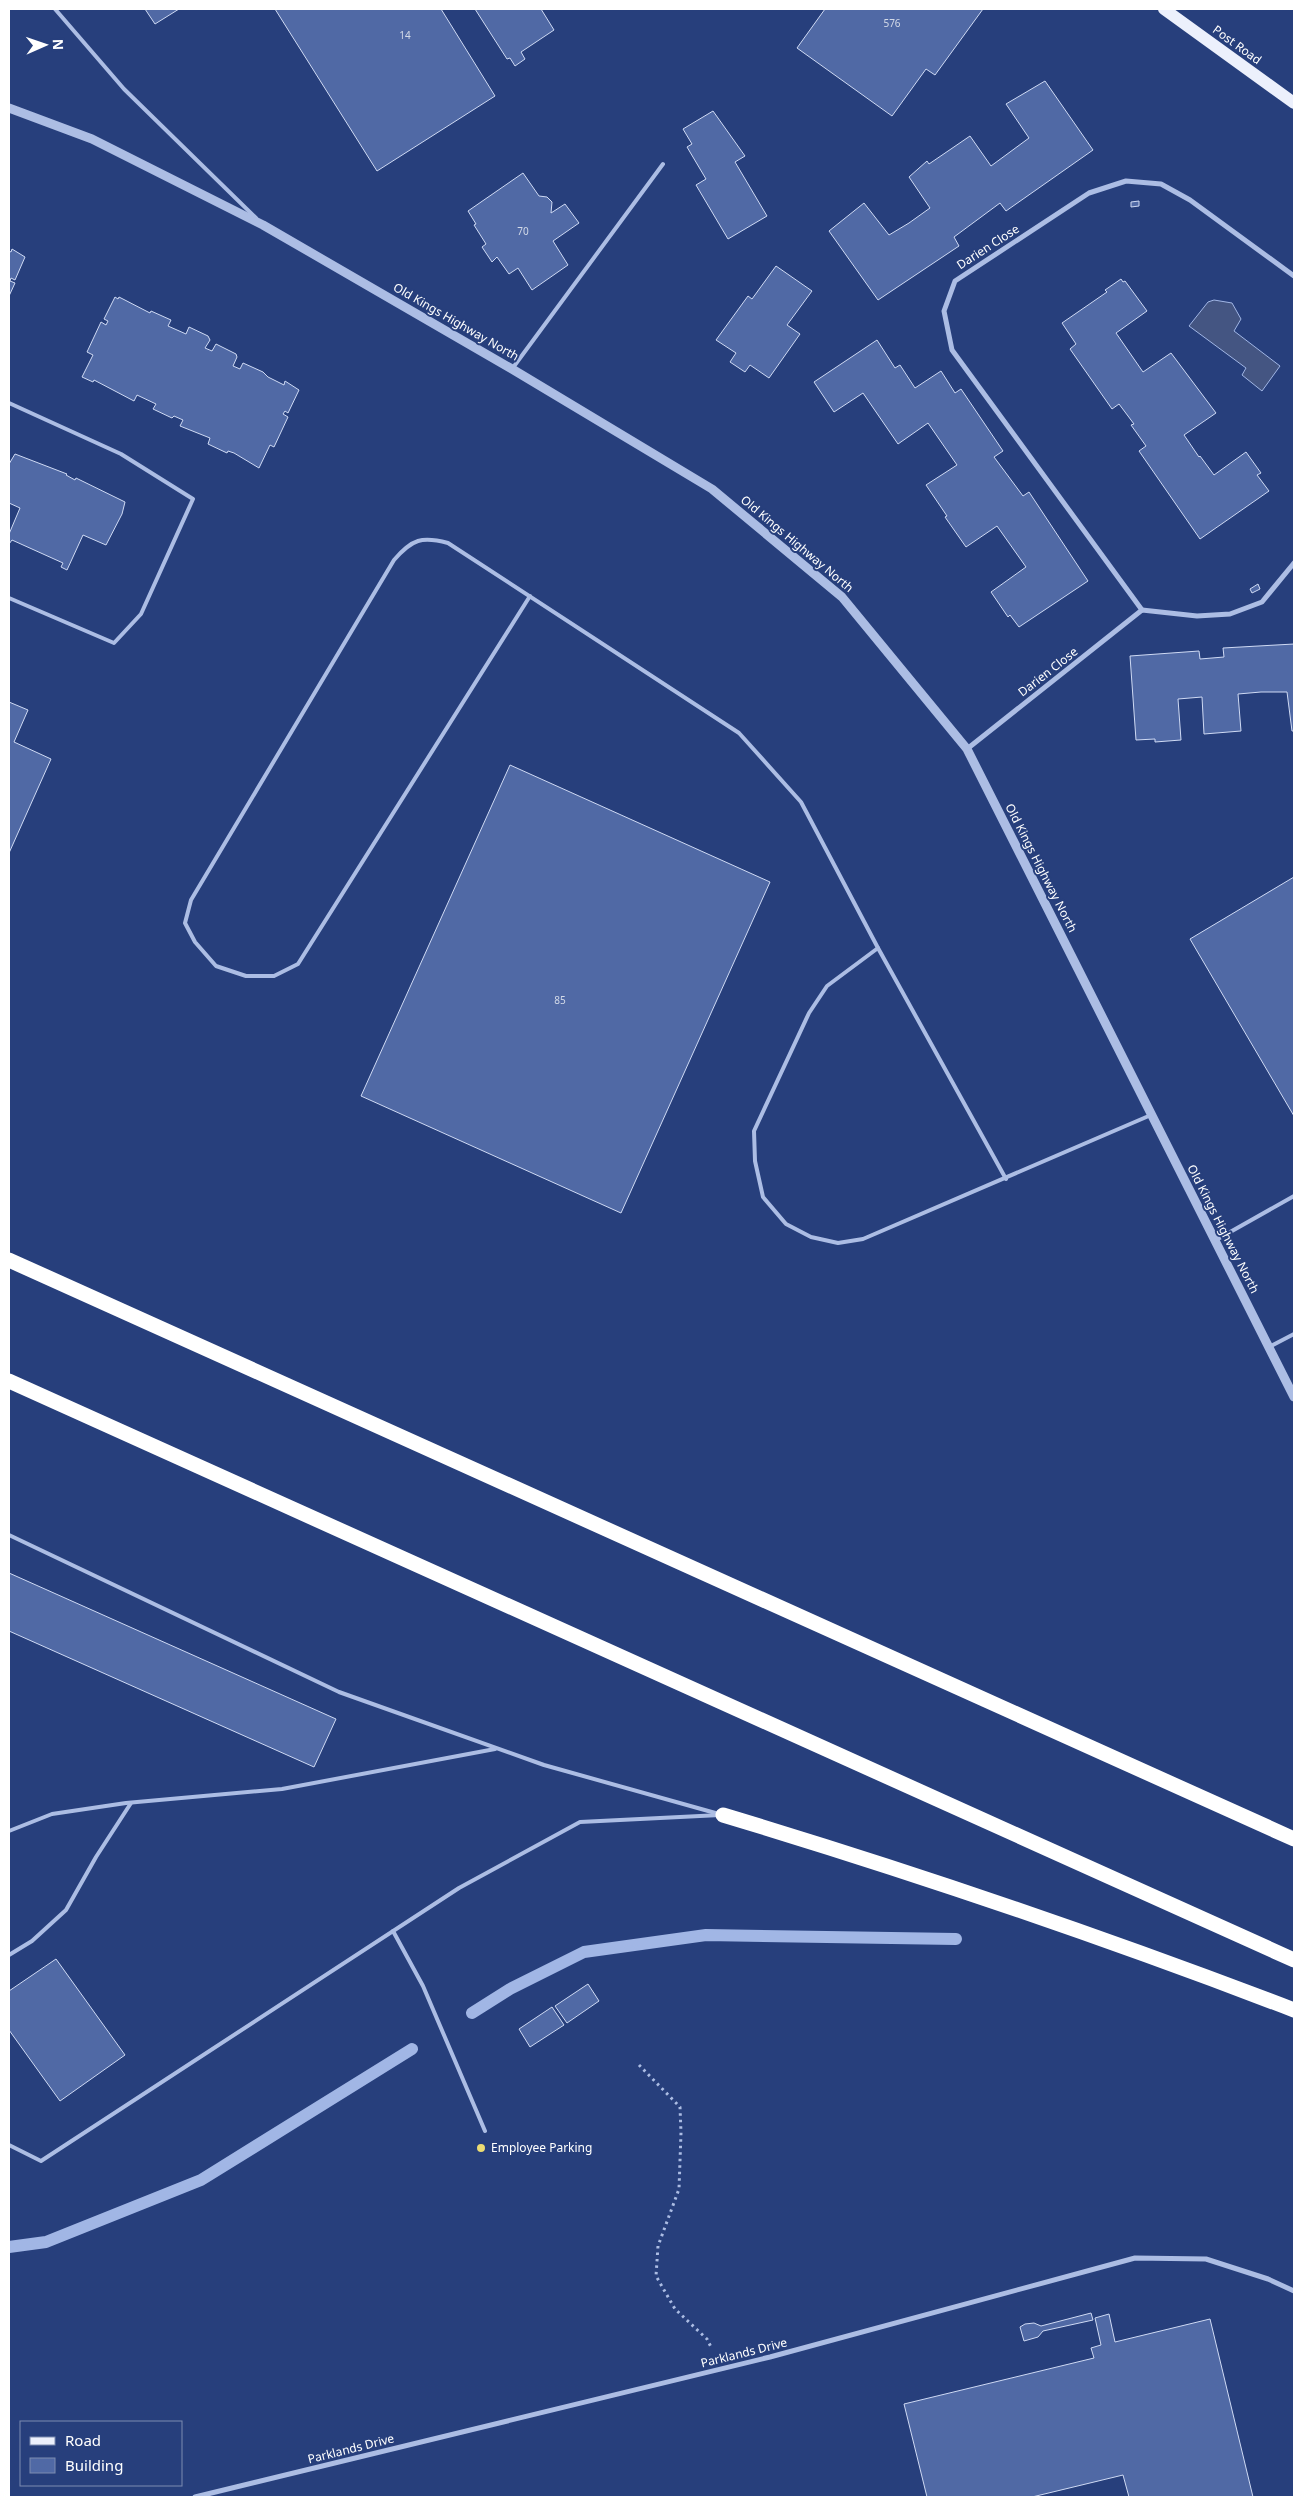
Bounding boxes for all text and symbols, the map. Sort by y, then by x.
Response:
house number: 576 [883,16,901,30]
north arrow [20,20,70,70]
street label: Post Road [1209,21,1265,68]
house number: 14 [399,28,411,42]
text: N [49,39,68,51]
street label: Darien Close [953,220,1022,273]
house number: 70 [517,224,529,238]
street label: Old Kings Highway North [390,279,522,365]
street label: Old Kings Highway North [737,491,857,596]
street label: Darien Close [1014,643,1081,700]
street label: Old Kings Highway North [1002,800,1081,935]
house number: 85 [554,993,566,1007]
street label: Old Kings Highway North [1184,1161,1263,1296]
place label: Employee Parking [491,2139,592,2156]
marker: Employee Parking [475,2142,487,2154]
street label: Parklands Drive [699,2334,789,2371]
legend [20,2421,182,2486]
text: Road [65,2430,101,2450]
street label: Parklands Drive [306,2430,396,2467]
text: Building [65,2455,123,2475]

